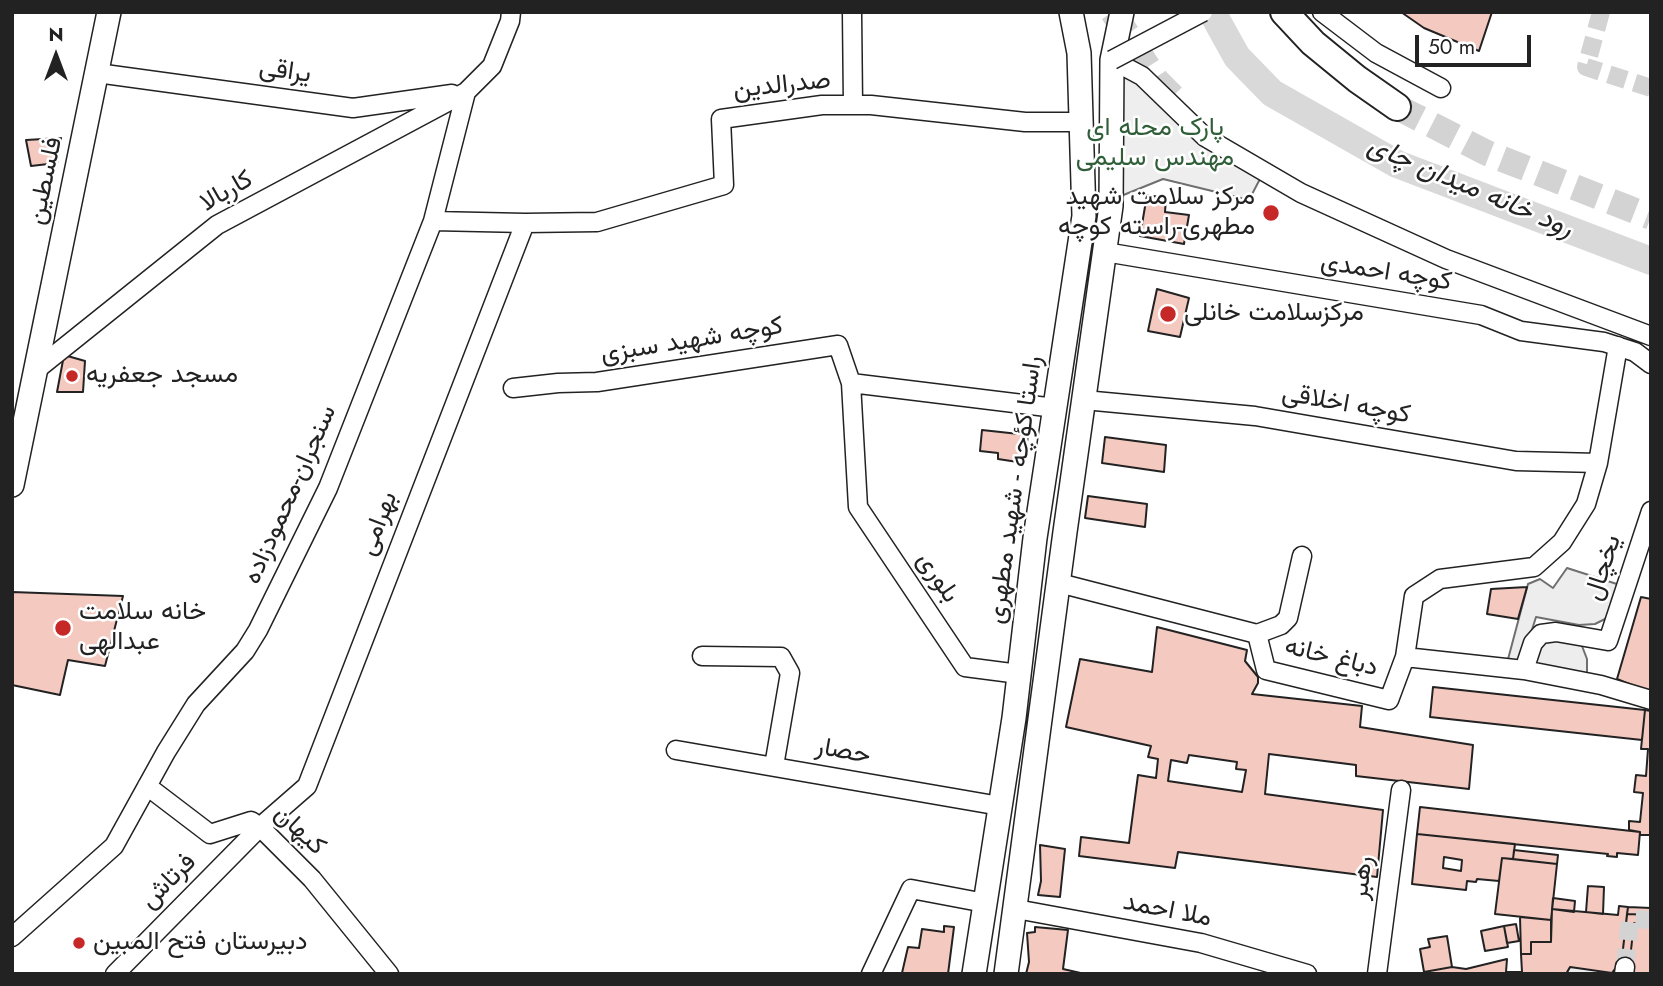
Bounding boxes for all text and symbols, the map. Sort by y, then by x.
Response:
north arrow [21,21,91,91]
text: N [48,21,64,48]
scale bar [1418,21,1534,65]
text: 50 m [1428,32,1475,62]
street label: یراقی [257,53,313,91]
street label: صدرالدین [732,65,832,107]
park label: پارک محله ای مهندس سلیمی [1076,113,1234,174]
water label: رود خانه میدان چای [1362,130,1578,246]
street label: فلسطین [22,134,70,228]
street label: کاربالا [195,165,259,219]
place label: مرکز سلامت شهید مطهری-راسته کوچه [1058,182,1255,244]
marker: مرکز سلامت شهید مطهری-راسته کوچه [1261,203,1281,223]
street label: کوچه احمدی [1318,247,1454,299]
place label: مرکزسلامت خانلی [1184,298,1364,330]
marker: مرکزسلامت خانلی [1158,304,1178,324]
street label: کوچه شهید سبزی [599,311,785,371]
street label: راستا کؤچه - شهید مطهری [982,354,1050,626]
place label: مسجد جعفریه [86,360,238,392]
marker: مسجد جعفریه [64,368,80,384]
street label: کوچه اخلاقی [1279,378,1413,432]
street label: سنجران-محمودزاده [238,401,344,589]
street label: بهرامی [353,488,405,560]
street label: یخچال [1579,531,1629,605]
street label: بلوری [909,547,965,609]
place label: خانه سلامت عبدالهی [79,597,206,658]
marker: خانه سلامت عبدالهی [53,618,73,638]
street label: دباغ خانه [1281,631,1381,685]
street label: حصار [813,732,873,772]
street label: کیهان [267,799,331,863]
street label: فرتاش [135,848,203,916]
street label: رهبر [1345,854,1381,902]
street label: ملا احمد [1120,887,1214,935]
place label: دبیرستان فتح المبین [93,927,307,959]
marker: دبیرستان فتح المبین [71,935,87,951]

